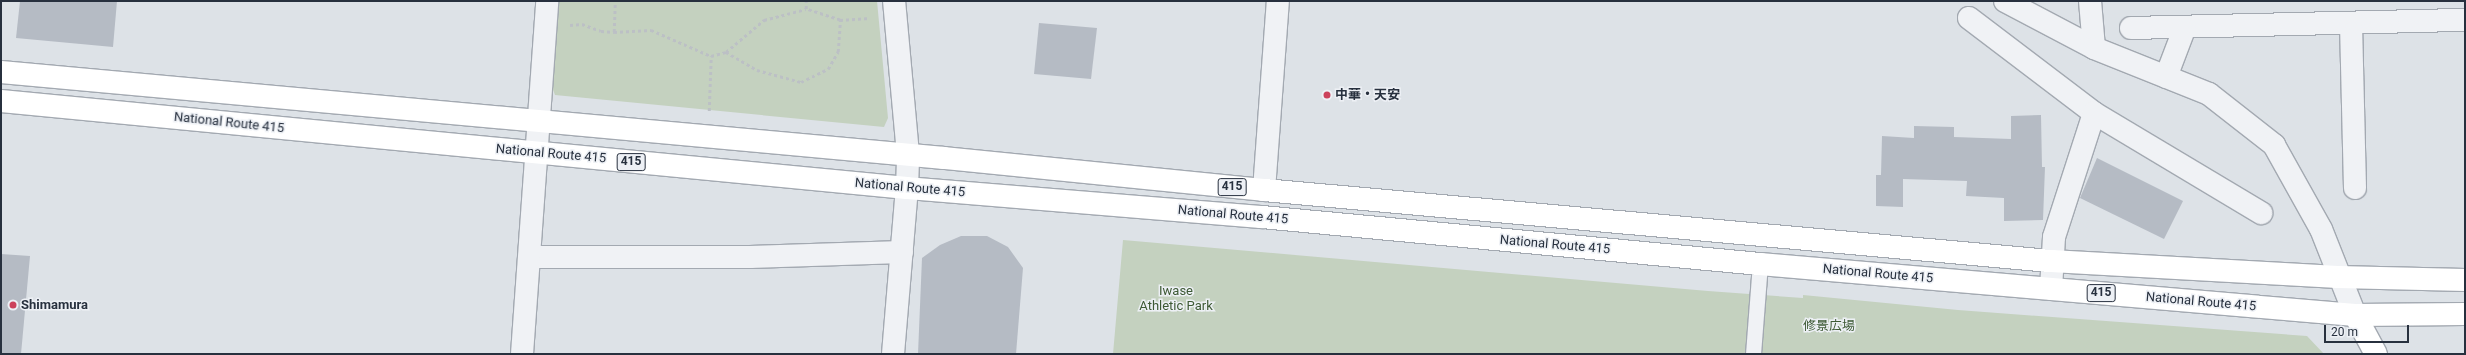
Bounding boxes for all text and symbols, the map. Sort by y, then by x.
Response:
place label: 中華・天安 [1335,87,1400,103]
marker: 中華・天安 [1322,90,1332,100]
street label: National Route 415 [173,109,285,137]
street label: National Route 415 [495,141,607,167]
road number: 415 [616,152,646,172]
street label: National Route 415 [854,175,966,201]
road number: 415 [1217,177,1247,197]
street label: National Route 415 [1177,202,1289,228]
street label: National Route 415 [1499,232,1611,258]
street label: National Route 415 [1822,261,1934,287]
road number: 415 [2086,283,2116,303]
park label: Iwase Athletic Park [1139,284,1213,315]
street label: National Route 415 [2145,289,2257,315]
place label: Shimamura [21,297,88,313]
marker: Shimamura [8,300,18,310]
scale bar [2326,317,2411,343]
park label: 修景広場 [1803,318,1855,334]
text: 20 m [2331,325,2358,339]

